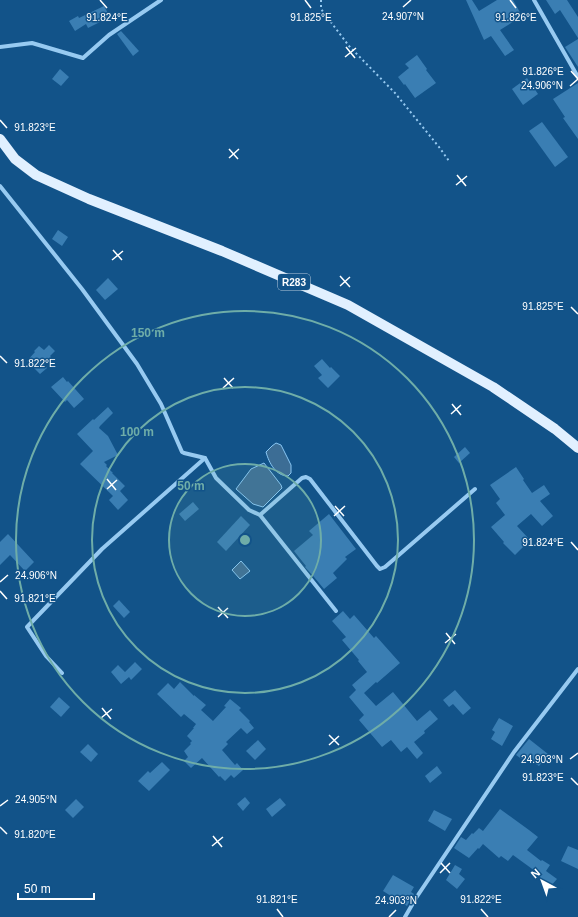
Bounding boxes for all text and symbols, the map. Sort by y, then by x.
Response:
text: 24.907°N [382,11,424,22]
text: 91.824°E [86,12,128,23]
text: 91.825°E [290,12,332,23]
text: 91.826°E [495,12,537,23]
text: 91.826°E [522,66,564,77]
text: 24.906°N [521,80,563,91]
text: 91.823°E [14,122,56,133]
road number: R283 [278,274,310,290]
text: 91.825°E [522,301,564,312]
text: 150 m [131,326,165,340]
text: 91.822°E [14,358,56,369]
text: 100 m [120,425,154,439]
text: 50 m [177,479,205,493]
centre of rings [238,533,252,547]
text: 91.824°E [522,537,564,548]
text: 24.906°N [15,570,57,581]
text: 91.821°E [14,593,56,604]
text: 24.903°N [521,754,563,765]
text: 91.823°E [522,772,564,783]
text: 24.905°N [15,794,57,805]
text: 91.820°E [14,829,56,840]
north arrow [522,861,562,901]
text: N [529,866,542,881]
scale bar [18,875,94,901]
text: 50 m [24,882,51,896]
text: 91.821°E [256,894,298,905]
text: 91.822°E [460,894,502,905]
text: 24.903°N [375,895,417,906]

